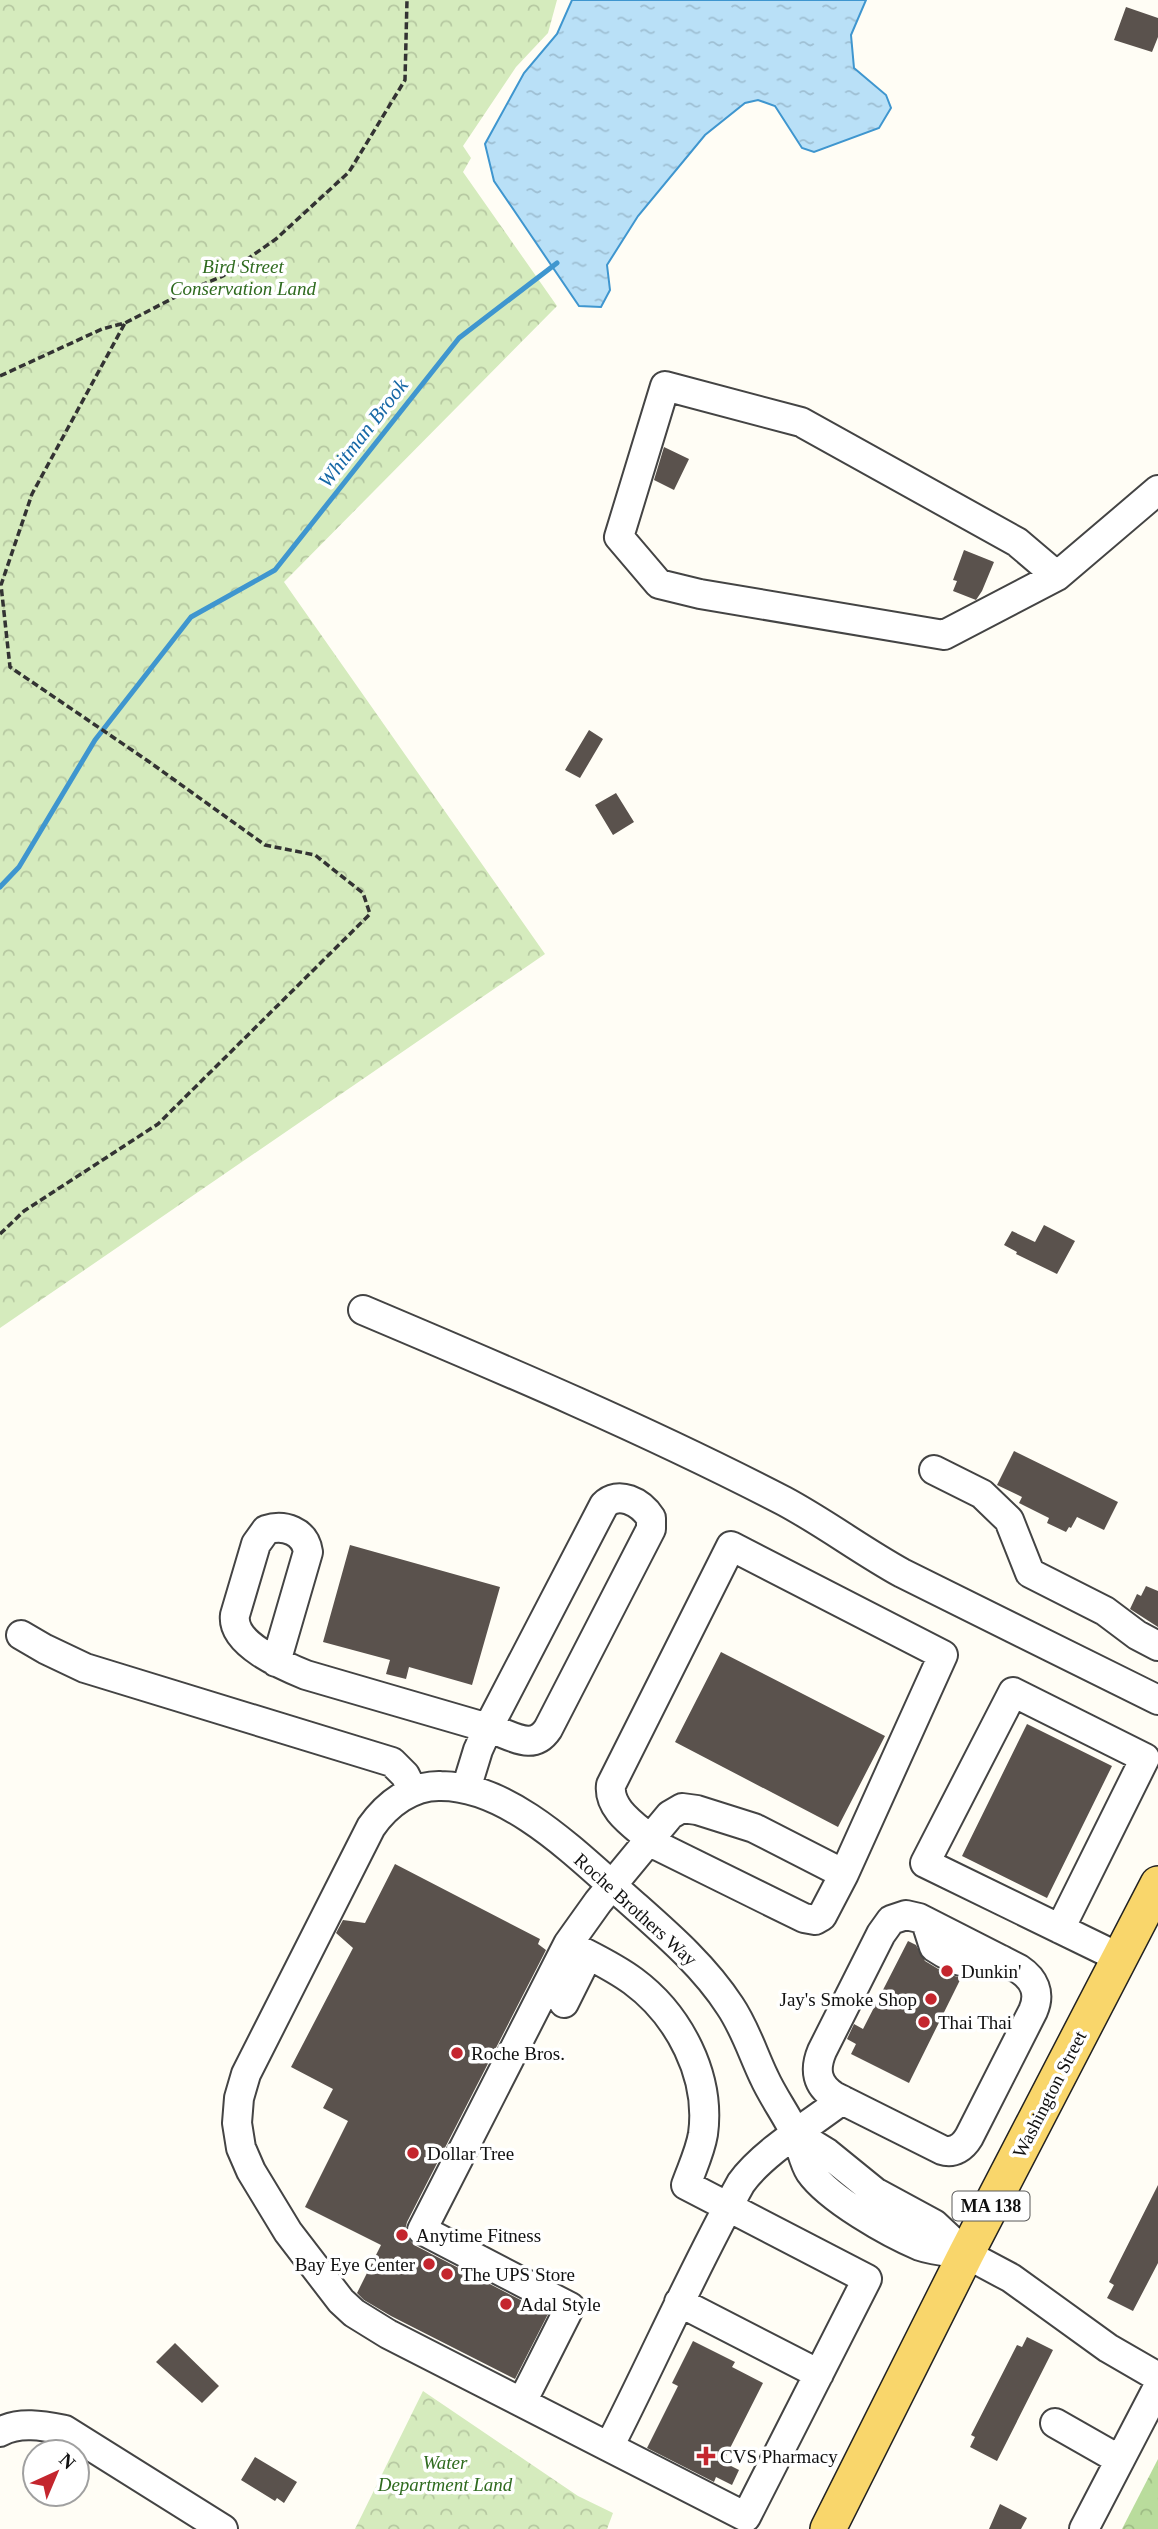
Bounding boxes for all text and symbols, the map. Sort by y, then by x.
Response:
park label: Bird Street Conservation Land [170,256,317,299]
water label: Whitman Brook [313,373,413,492]
street label: Roche Brothers Way [570,1849,702,1970]
place label: Dunkin' [961,1961,1021,1982]
marker: Dunkin' [939,1963,955,1979]
place label: Jay's Smoke Shop [780,1989,917,2010]
marker: Jay's Smoke Shop [923,1991,939,2007]
place label: Thai Thai [938,2012,1012,2033]
marker: Thai Thai [916,2014,932,2030]
street label: Washington Street [1008,2027,1091,2161]
place label: Roche Bros. [471,2043,565,2064]
marker: Roche Bros. [449,2045,465,2061]
place label: Dollar Tree [427,2143,514,2164]
marker: Dollar Tree [405,2145,421,2161]
road number: MA 138 [953,2192,1030,2220]
place label: Anytime Fitness [416,2225,541,2246]
marker: Anytime Fitness [394,2227,410,2243]
place label: Bay Eye Center [295,2254,416,2275]
marker: Bay Eye Center [421,2256,437,2272]
place label: The UPS Store [461,2264,575,2285]
marker: The UPS Store [439,2266,455,2282]
place label: Adal Style [520,2294,601,2315]
marker: Adal Style [498,2296,514,2312]
north arrow [21,2438,91,2508]
place label: CVS Pharmacy [720,2446,838,2467]
marker: CVS Pharmacy [698,2448,714,2464]
text: N [55,2449,80,2474]
park label: Water Department Land [377,2452,513,2495]

